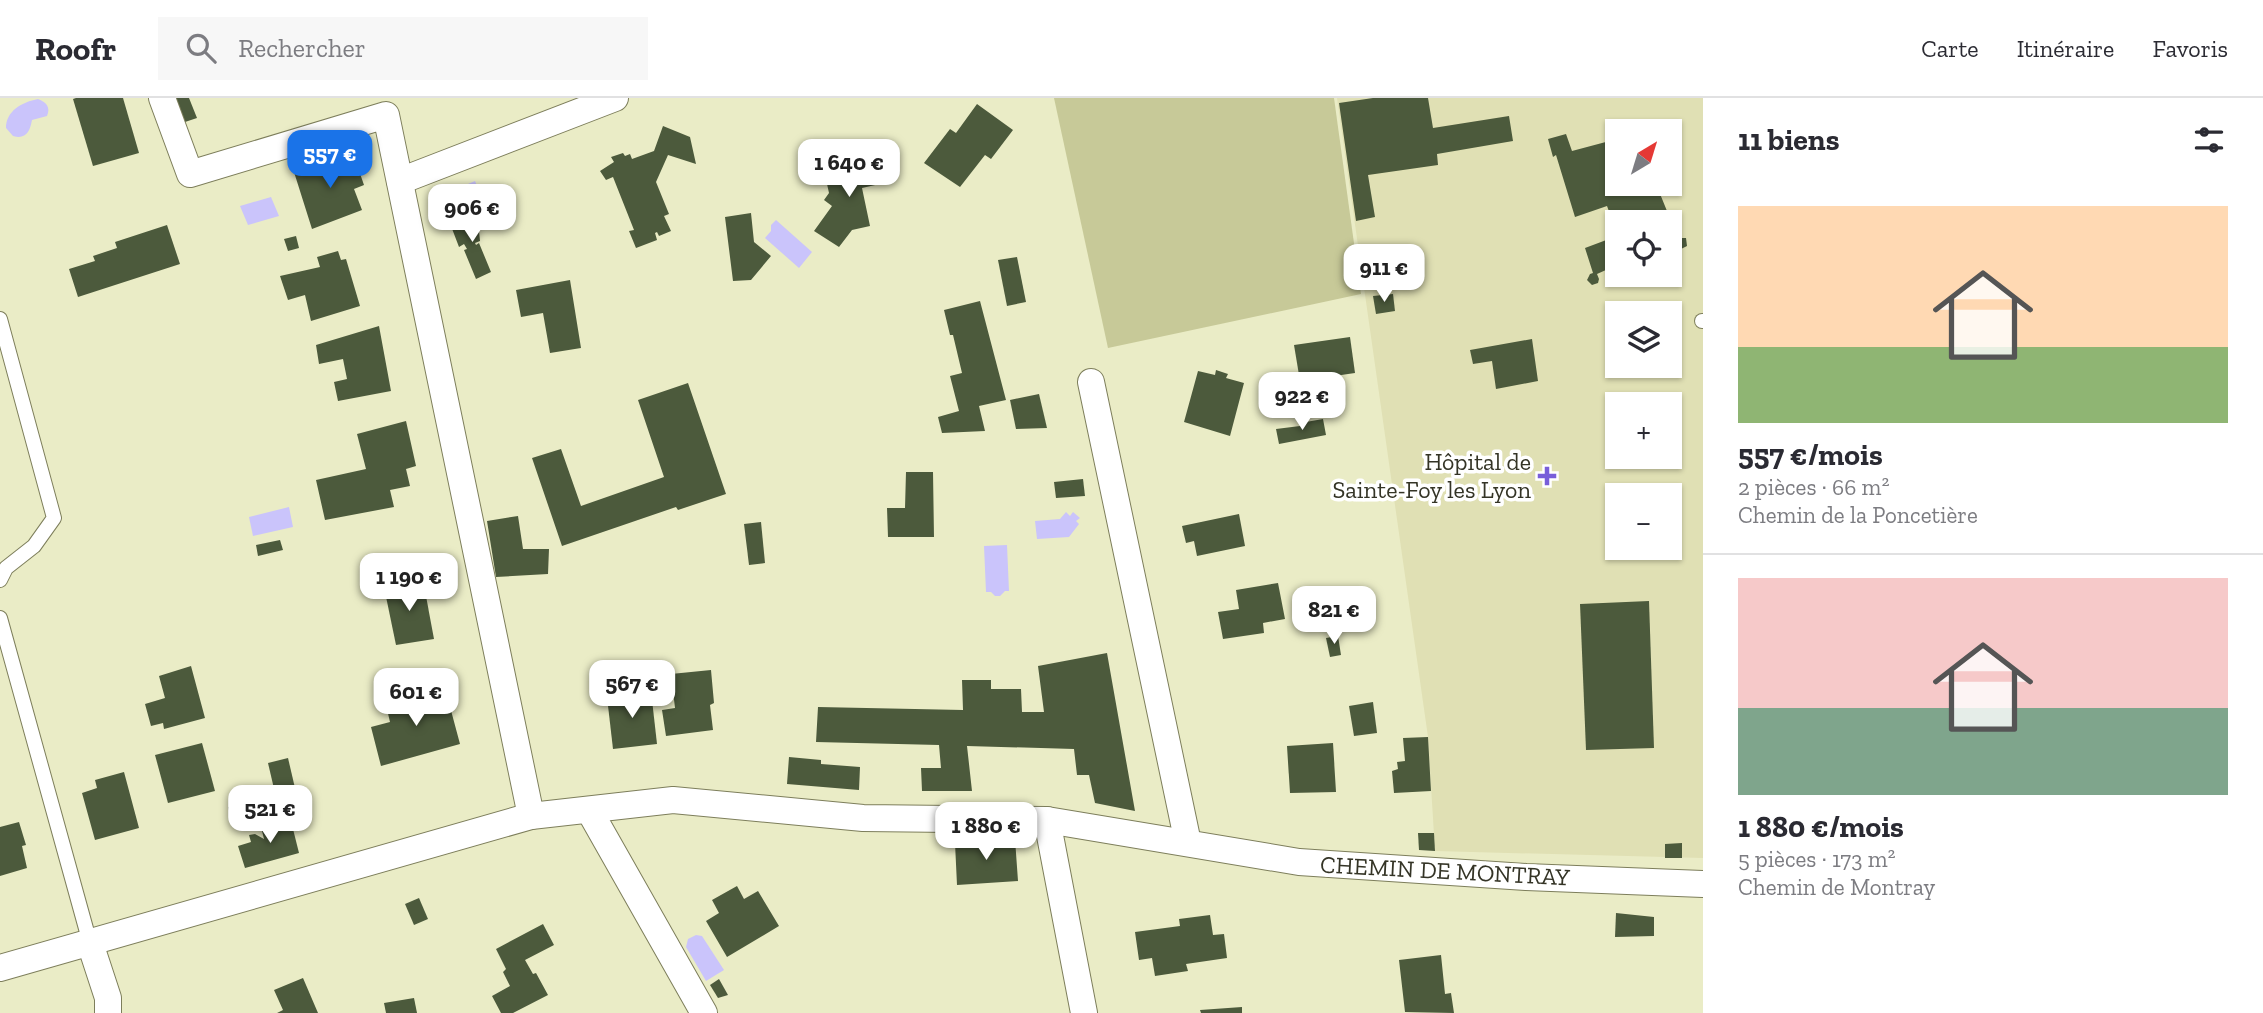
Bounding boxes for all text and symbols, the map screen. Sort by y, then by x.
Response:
search box [158,17,648,80]
text: Roofr [35,29,116,68]
icon: search [182,29,220,67]
text: Rechercher [238,32,366,64]
text: Carte [1921,34,1979,63]
text: Itinéraire [2017,34,2114,63]
text: Favoris [2152,34,2228,63]
north arrow [1605,119,1682,196]
map controls [1605,119,1682,560]
icon: filters [2190,121,2228,159]
text: 11 biens [1738,122,1839,158]
pin: 557 € [281,130,379,190]
text: 557 € [303,139,357,167]
pin: 1 640 € [784,140,914,199]
text: 1 640 € [814,148,884,176]
pin: 906 € [423,184,521,244]
text: 906 € [444,193,500,221]
button: locate [1605,210,1682,287]
pin: 911 € [1335,244,1433,304]
icon: home [1920,252,2046,378]
text: 911 € [1360,253,1408,281]
button: layers [1605,301,1682,378]
pin: 922 € [1253,372,1351,432]
text: 922 € [1275,381,1329,409]
button: + [1605,392,1682,469]
text: 557 €/mois [1738,437,1883,473]
place label: Hôpital de Sainte-Foy les Lyon [1332,447,1531,504]
marker: Hôpital de Sainte-Foy les Lyon [1537,466,1557,486]
text: 2 pièces · 66 m² [1738,473,1889,501]
button: − [1605,483,1682,560]
text: Chemin de la Poncetière [1738,501,1978,529]
pin: 1 190 € [344,554,474,613]
text: 1 190 € [376,562,442,590]
pin: 821 € [1285,587,1383,646]
text: 821 € [1308,595,1360,623]
icon: home [1920,624,2046,750]
pin: 567 € [583,660,681,720]
pin: 601 € [367,668,465,728]
text: 567 € [605,669,659,697]
text: 601 € [390,677,442,705]
pin: 521 € [221,786,319,845]
text: 521 € [244,794,296,822]
pin: 1 880 € [921,802,1051,862]
text: 1 880 €/mois [1738,809,1904,845]
text: 1 880 € [951,811,1021,839]
text: 5 pièces · 173 m² [1738,845,1895,873]
street label: CHEMIN DE MONTRAY [1319,849,1571,892]
text: Chemin de Montray [1738,873,1935,901]

